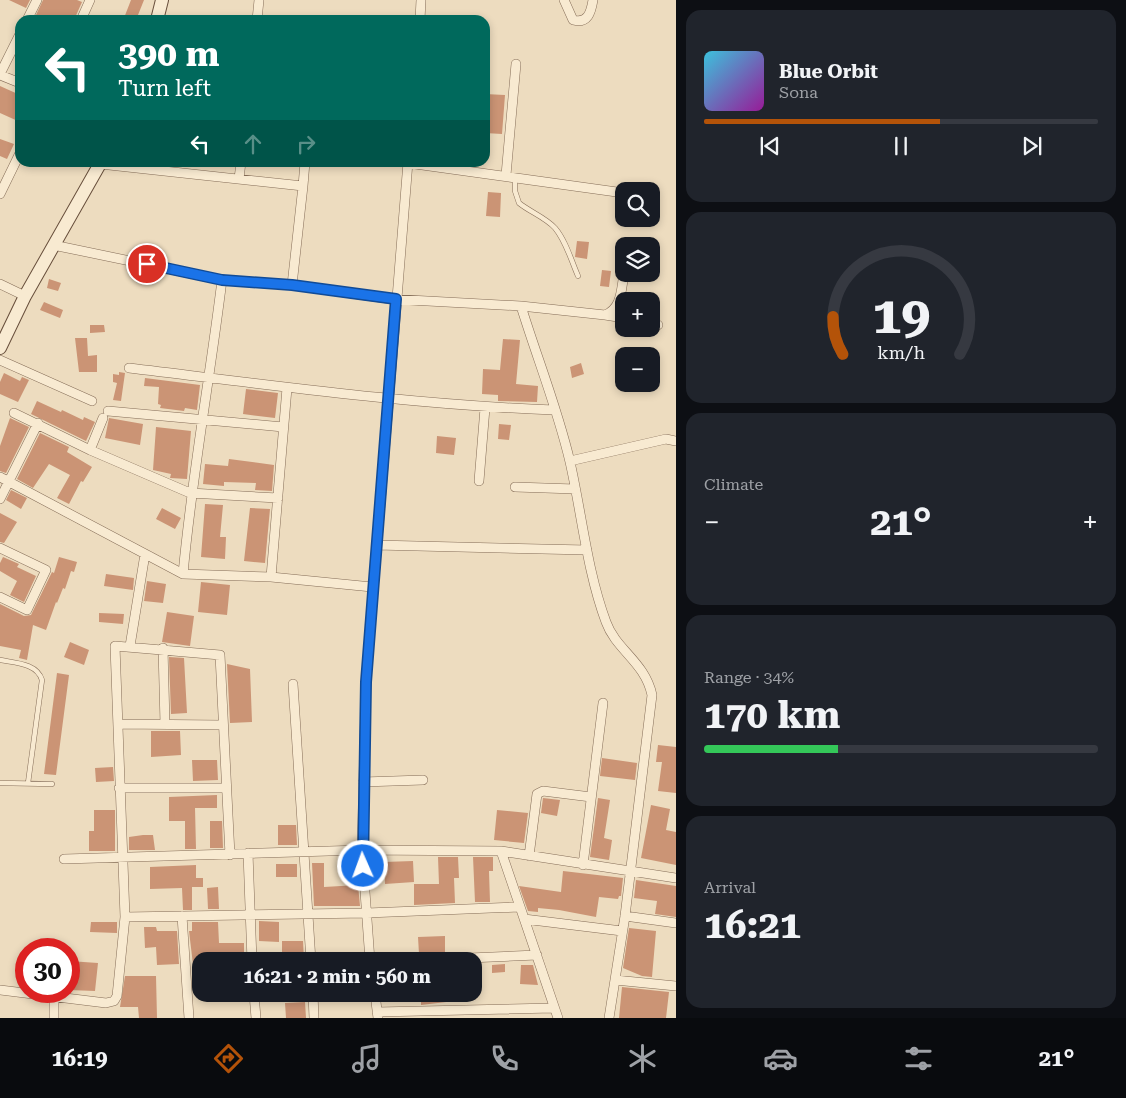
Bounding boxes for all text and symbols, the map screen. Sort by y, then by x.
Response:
text: 390 m [118,34,219,75]
icon: left [35,35,100,100]
text: Blue Orbit [779,60,878,83]
text: Turn left [118,76,211,101]
text: Sona [779,83,818,102]
icon: left [186,130,214,158]
icon: ahead [239,130,267,158]
icon: right [292,130,320,158]
icon: previous [756,132,784,160]
icon: pause [887,132,915,160]
icon: next [1018,132,1046,160]
map controls [615,182,660,392]
button: search [615,182,660,227]
button: layers [615,237,660,282]
pin [126,243,168,285]
icon: arrive [133,250,161,278]
text: 19 [872,285,930,346]
button: + [615,292,660,337]
text: km/h [877,342,925,363]
button: − [615,347,660,392]
text: Climate [704,475,763,494]
text: 21° [870,500,932,544]
text: − [704,506,720,539]
text: + [1082,506,1098,539]
text: Range · 34% [704,668,794,687]
text: 170 km [704,693,840,737]
position arrow [336,839,388,891]
text: Arrival [704,878,756,897]
text: 16:21 [704,903,801,947]
speed limit sign: 30 [15,938,80,1003]
text: 16:21 · 2 min · 560 m [243,965,431,988]
icon: directions [211,1041,246,1076]
icon: music [349,1041,384,1076]
icon: phone [487,1041,522,1076]
icon: climate [625,1041,660,1076]
icon: car [763,1041,798,1076]
icon: filters [901,1041,936,1076]
text: 16:19 [52,1046,108,1071]
text: 21° [1039,1046,1074,1071]

